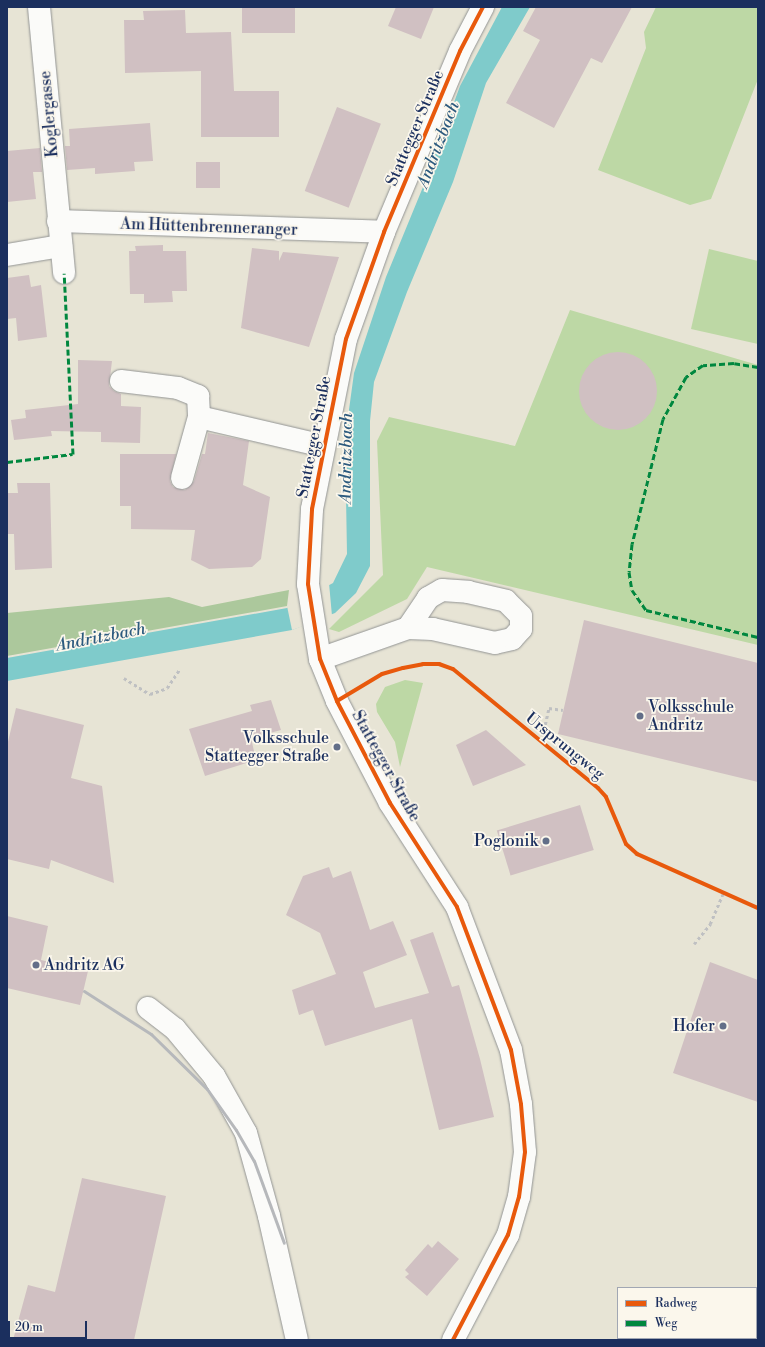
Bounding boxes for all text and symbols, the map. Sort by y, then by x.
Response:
street label: Stattegger Straße [382,67,448,189]
street label: Koglergasse [36,70,62,158]
water label: Andritzbach [413,99,465,191]
street label: Am Hüttenbrenneranger [120,214,298,240]
street label: Stattegger Straße [293,374,335,500]
water label: Andritzbach [336,412,358,504]
water label: Andritzbach [55,619,147,657]
place label: Volksschule Andritz [648,697,734,735]
street label: Stattegger Straße [348,707,424,825]
street label: Ursprungweg [522,708,608,784]
marker: Volksschule Andritz [635,711,645,721]
place label: Volksschule Stattegger Straße [205,728,329,766]
marker: Volksschule Stattegger Straße [332,742,342,752]
place label: Poglonik [474,831,538,851]
marker: Poglonik [541,836,551,846]
place label: Andritz AG [44,955,124,975]
marker: Andritz AG [31,960,41,970]
place label: Hofer [673,1016,715,1036]
marker: Hofer [718,1021,728,1031]
legend [617,1287,757,1339]
text: Radweg [655,1296,697,1311]
scale bar [10,1313,89,1339]
text: Weg [655,1316,677,1331]
text: 20 m [15,1320,43,1335]

